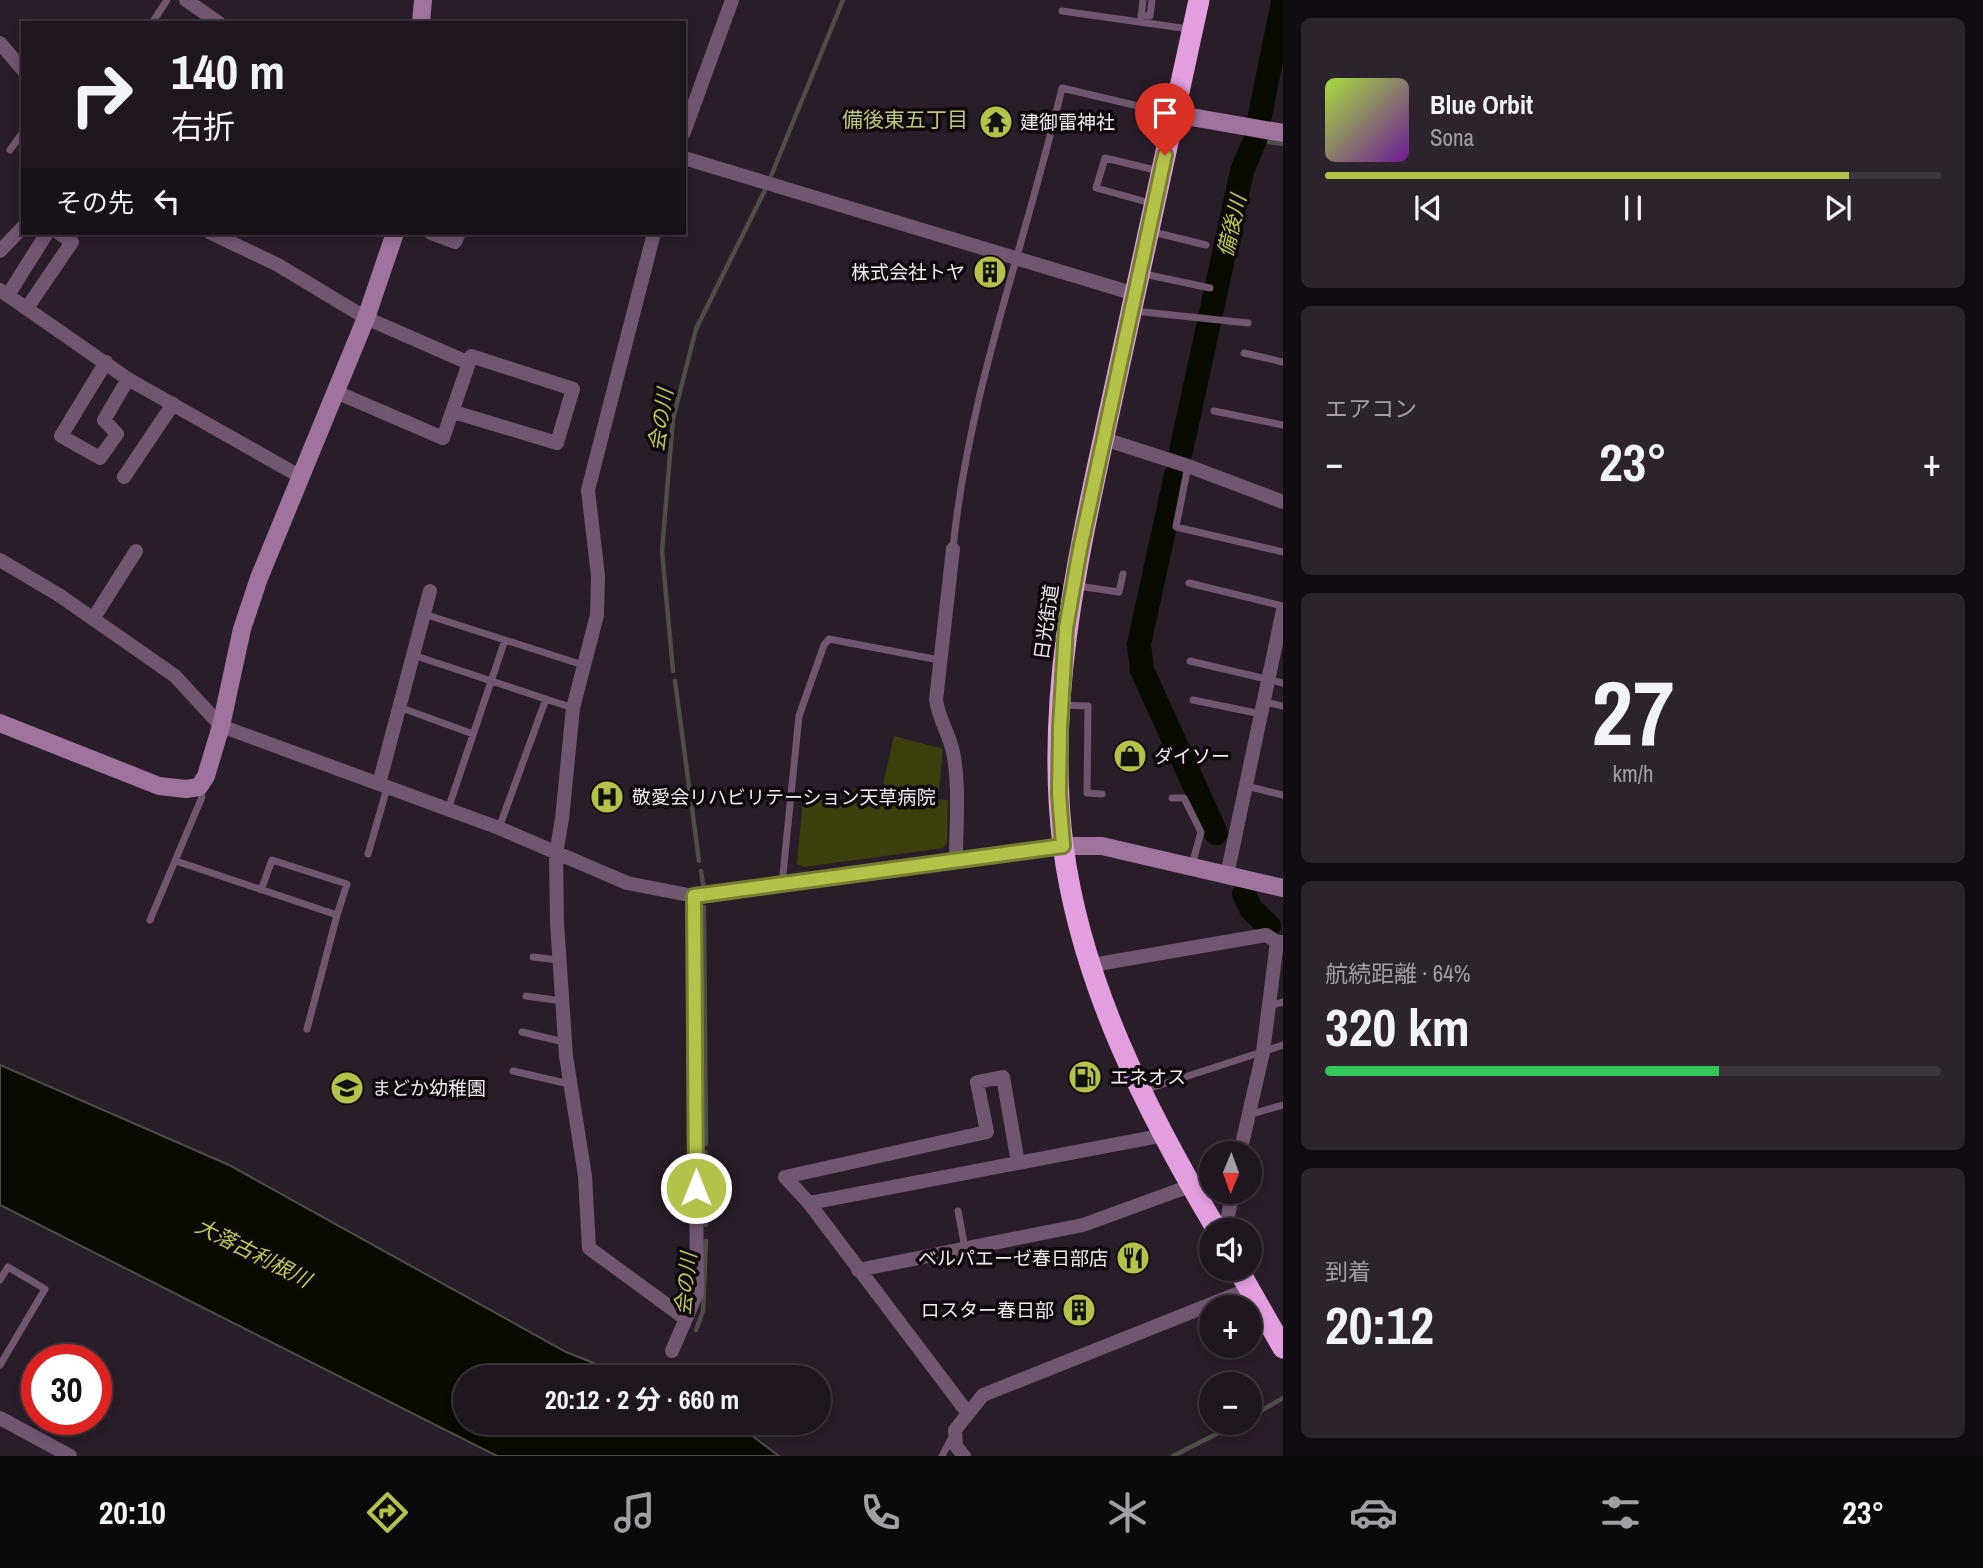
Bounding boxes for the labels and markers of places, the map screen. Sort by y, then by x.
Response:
pin [1135,83,1195,155]
temple icon: 建御雷神社 [977,103,1015,141]
place label: 建御雷神社 [1020,109,1115,135]
building icon: 株式会社トヤ [971,253,1009,291]
place label: 株式会社トヤ [851,259,965,285]
shop icon: ダイソー [1111,737,1149,775]
place label: ダイソー [1154,743,1230,769]
hospital icon: 敬愛会リハビリテーション天草病院 [588,778,626,816]
place label: 敬愛会リハビリテーション天草病院 [632,784,936,810]
fuel station icon: エネオス [1066,1058,1104,1096]
place label: エネオス [1110,1064,1186,1090]
school or university icon: まどか幼稚園 [328,1069,366,1107]
place label: まどか幼稚園 [372,1075,486,1101]
restaurant icon: ベルパエーゼ春日部店 [1114,1239,1152,1277]
place label: ベルパエーゼ春日部店 [918,1245,1108,1271]
building icon: ロスター春日部 [1060,1291,1098,1329]
place label: ロスター春日部 [921,1297,1054,1323]

